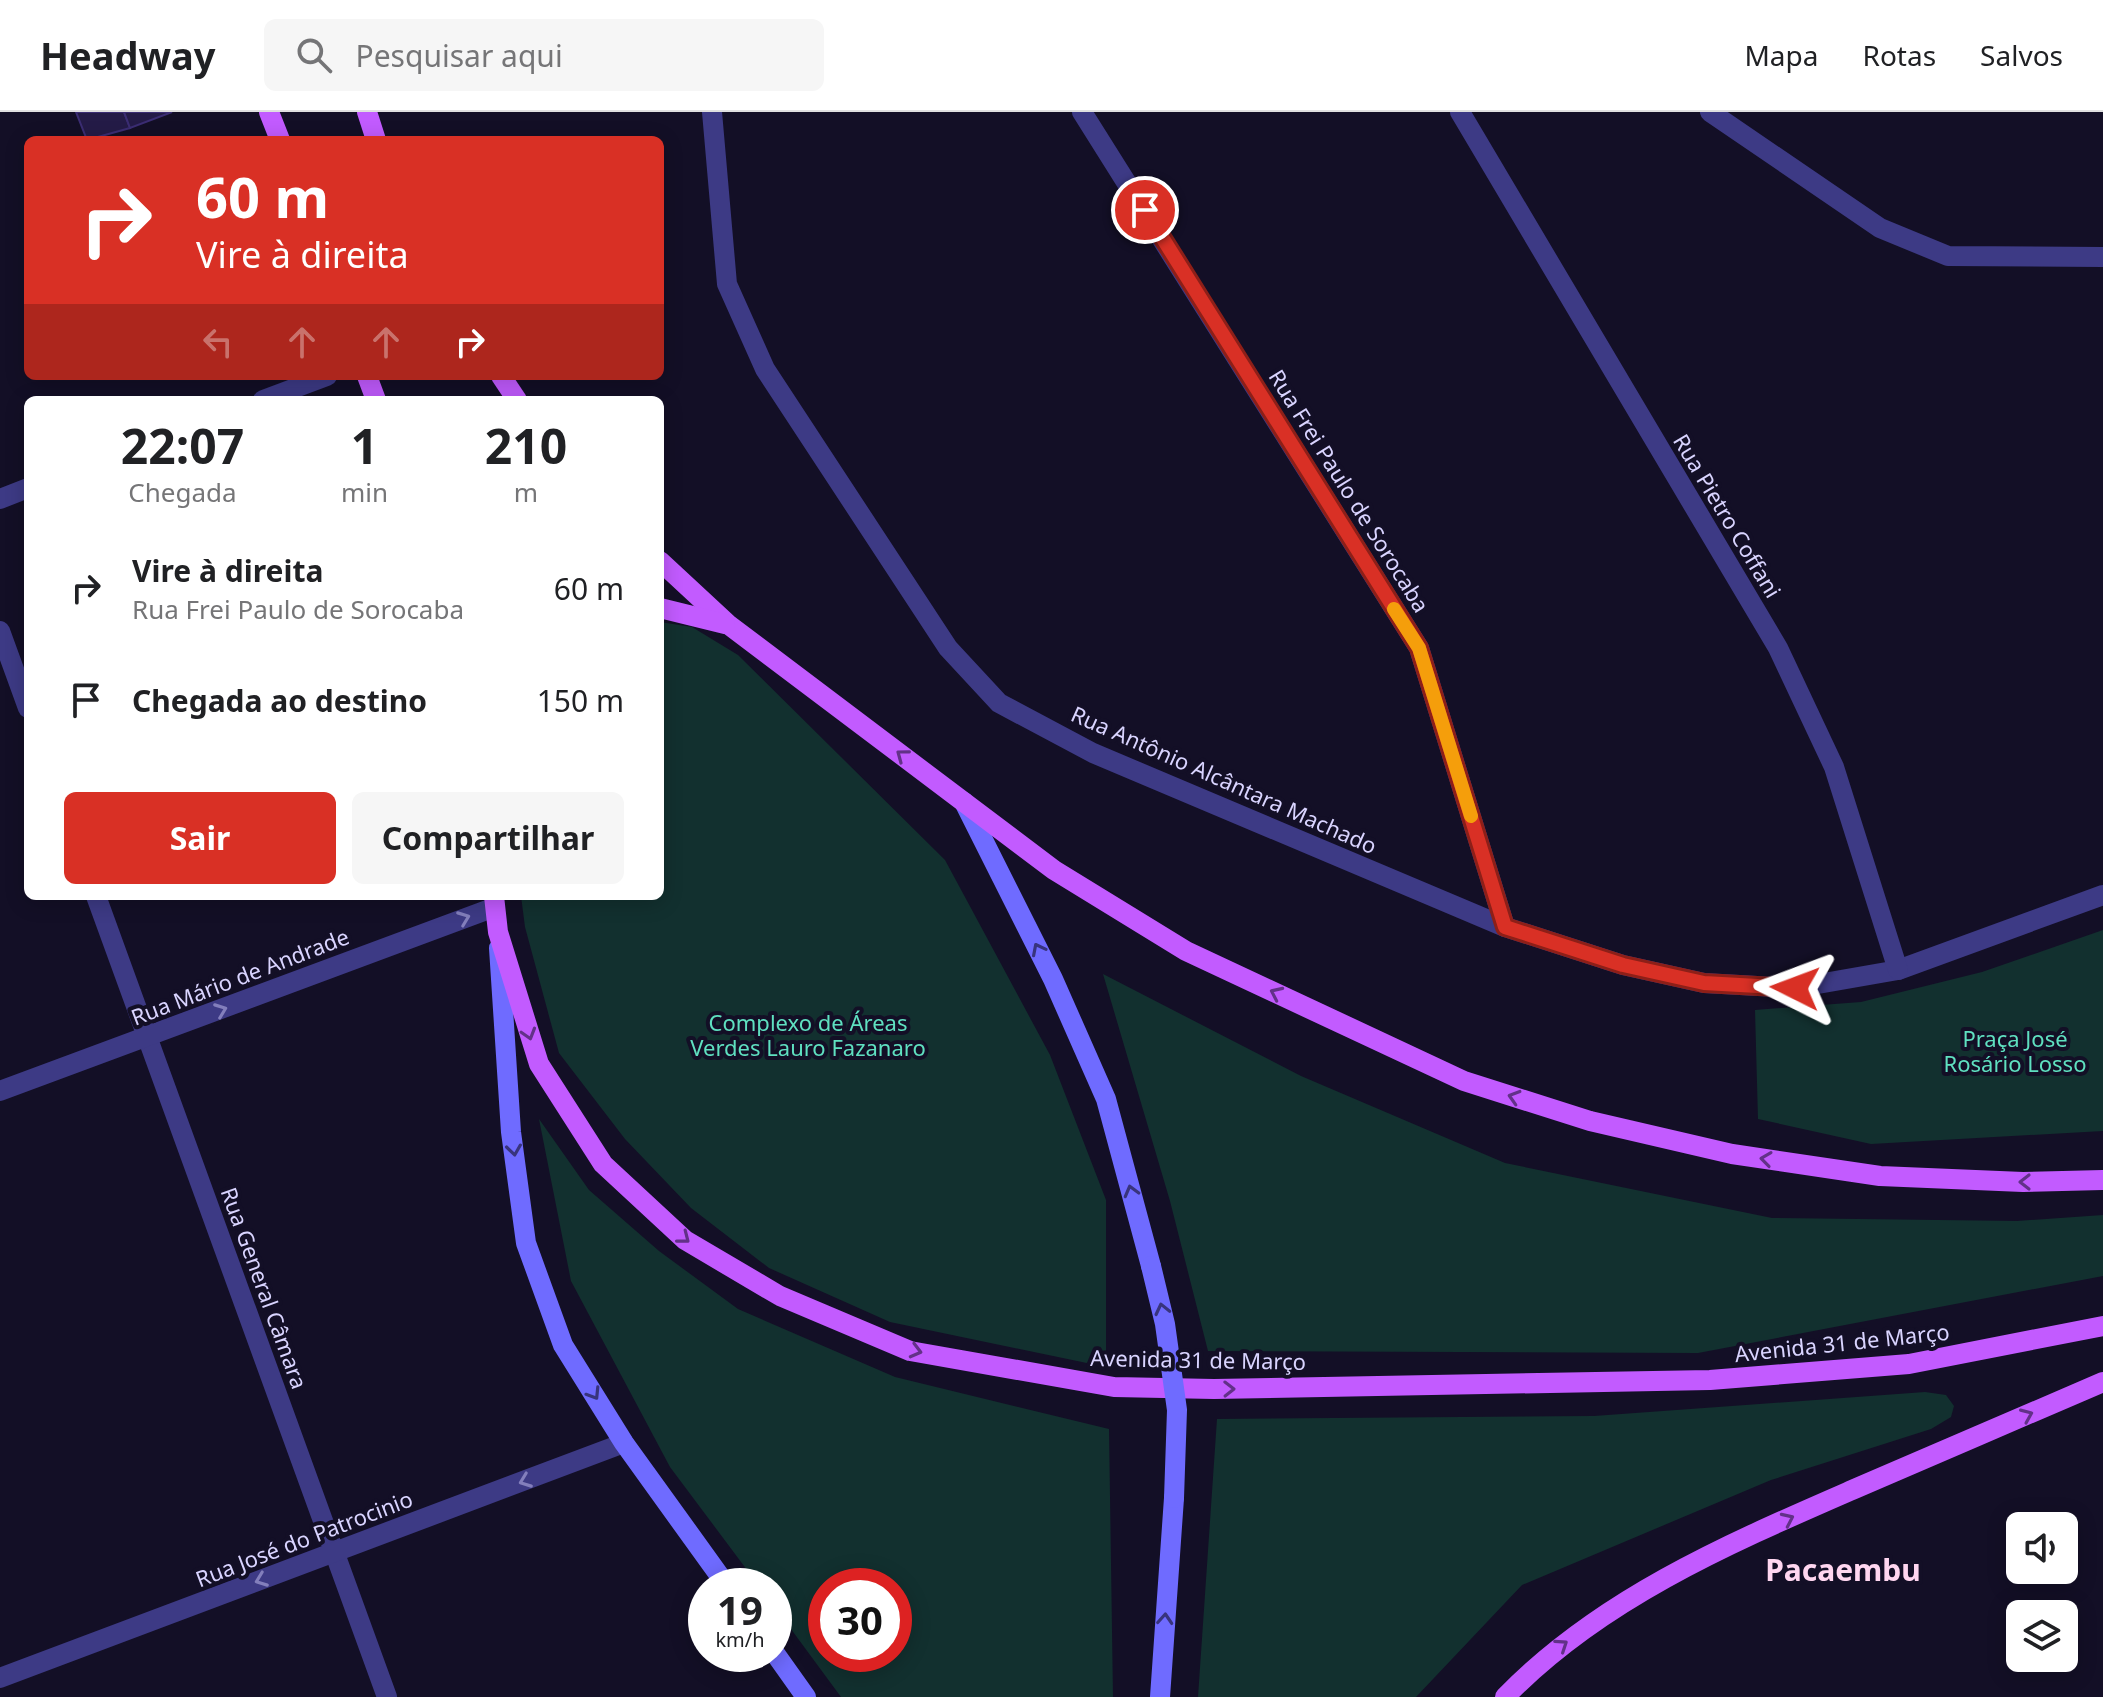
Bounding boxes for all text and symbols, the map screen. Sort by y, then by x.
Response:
search box [264,19,824,91]
text: Headway [40,29,216,81]
icon: search [292,33,336,77]
text: Pesquisar aqui [356,35,563,76]
text: Mapa [1744,36,1819,74]
text: Rotas [1863,36,1936,74]
text: Salvos [1980,36,2063,74]
text: 60 m [196,158,329,234]
icon: right [64,168,168,272]
pin [1111,176,1179,244]
icon: arrive [1123,188,1167,232]
text: Vire à direita [196,230,409,279]
icon: left [196,320,240,364]
icon: ahead [280,320,324,364]
icon: ahead [364,320,408,364]
icon: right [448,320,492,364]
street label: Rua Frei Paulo de Sorocaba [1263,363,1437,618]
text: 22:07 [121,413,244,478]
text: 1 [351,413,378,478]
text: 210 [485,413,567,478]
street label: Rua Pietro Coffani [1667,428,1789,603]
text: Chegada [128,474,237,510]
text: min [341,474,388,510]
text: m [514,474,538,510]
text: Vire à direita [132,550,323,591]
icon: right [64,566,108,610]
text: 60 m [554,568,624,609]
text: Rua Frei Paulo de Sorocaba [132,591,464,627]
icon: arrive [64,678,108,722]
text: Chegada ao destino [132,680,427,721]
text: 150 m [537,680,624,721]
street label: Rua Antônio Alcântara Machado [1067,698,1382,860]
one-way arrow [896,750,911,765]
button: Sair [64,792,336,884]
button: Compartilhar [352,792,624,884]
one-way arrow [456,912,470,928]
street label: Rua Mário de Andrade [126,921,353,1031]
one-way arrow [1032,943,1048,958]
position arrow [1753,946,1837,1030]
one-way arrow [1270,987,1285,1003]
one-way arrow [213,1003,227,1020]
park label: Complexo de Áreas Verdes Lauro Fazanaro [690,1007,926,1062]
park label: Praça José Rosário Losso [1944,1023,2086,1078]
one-way arrow [520,1026,536,1040]
one-way arrow [1508,1090,1522,1106]
one-way arrow [505,1143,522,1157]
one-way arrow [1760,1151,1773,1168]
one-way arrow [2018,1173,2031,1190]
street label: Rua General Câmara [215,1183,315,1393]
one-way arrow [1124,1185,1140,1199]
one-way arrow [675,1228,690,1242]
one-way arrow [1154,1303,1171,1317]
street label: Avenida 31 de Março [1733,1316,1951,1368]
one-way arrow [909,1342,923,1359]
street label: Avenida 31 de Março [1090,1342,1306,1376]
one-way arrow [1223,1380,1236,1397]
one-way arrow [584,1385,599,1400]
one-way arrow [2019,1408,2033,1424]
one-way arrow [519,1471,533,1488]
street label: Rua José do Patrocinio [191,1483,417,1593]
one-way arrow [1780,1512,1795,1528]
map controls [2006,1512,2078,1672]
button: sound [2006,1512,2078,1584]
district label: Pacaembu [1765,1549,1921,1590]
speed limit sign: 30 [808,1568,912,1672]
one-way arrow [255,1570,269,1587]
text: 19 [717,1582,763,1637]
button: layers [2006,1600,2078,1672]
one-way arrow [1156,1612,1173,1625]
text: km/h [715,1626,765,1653]
one-way arrow [1553,1640,1568,1655]

